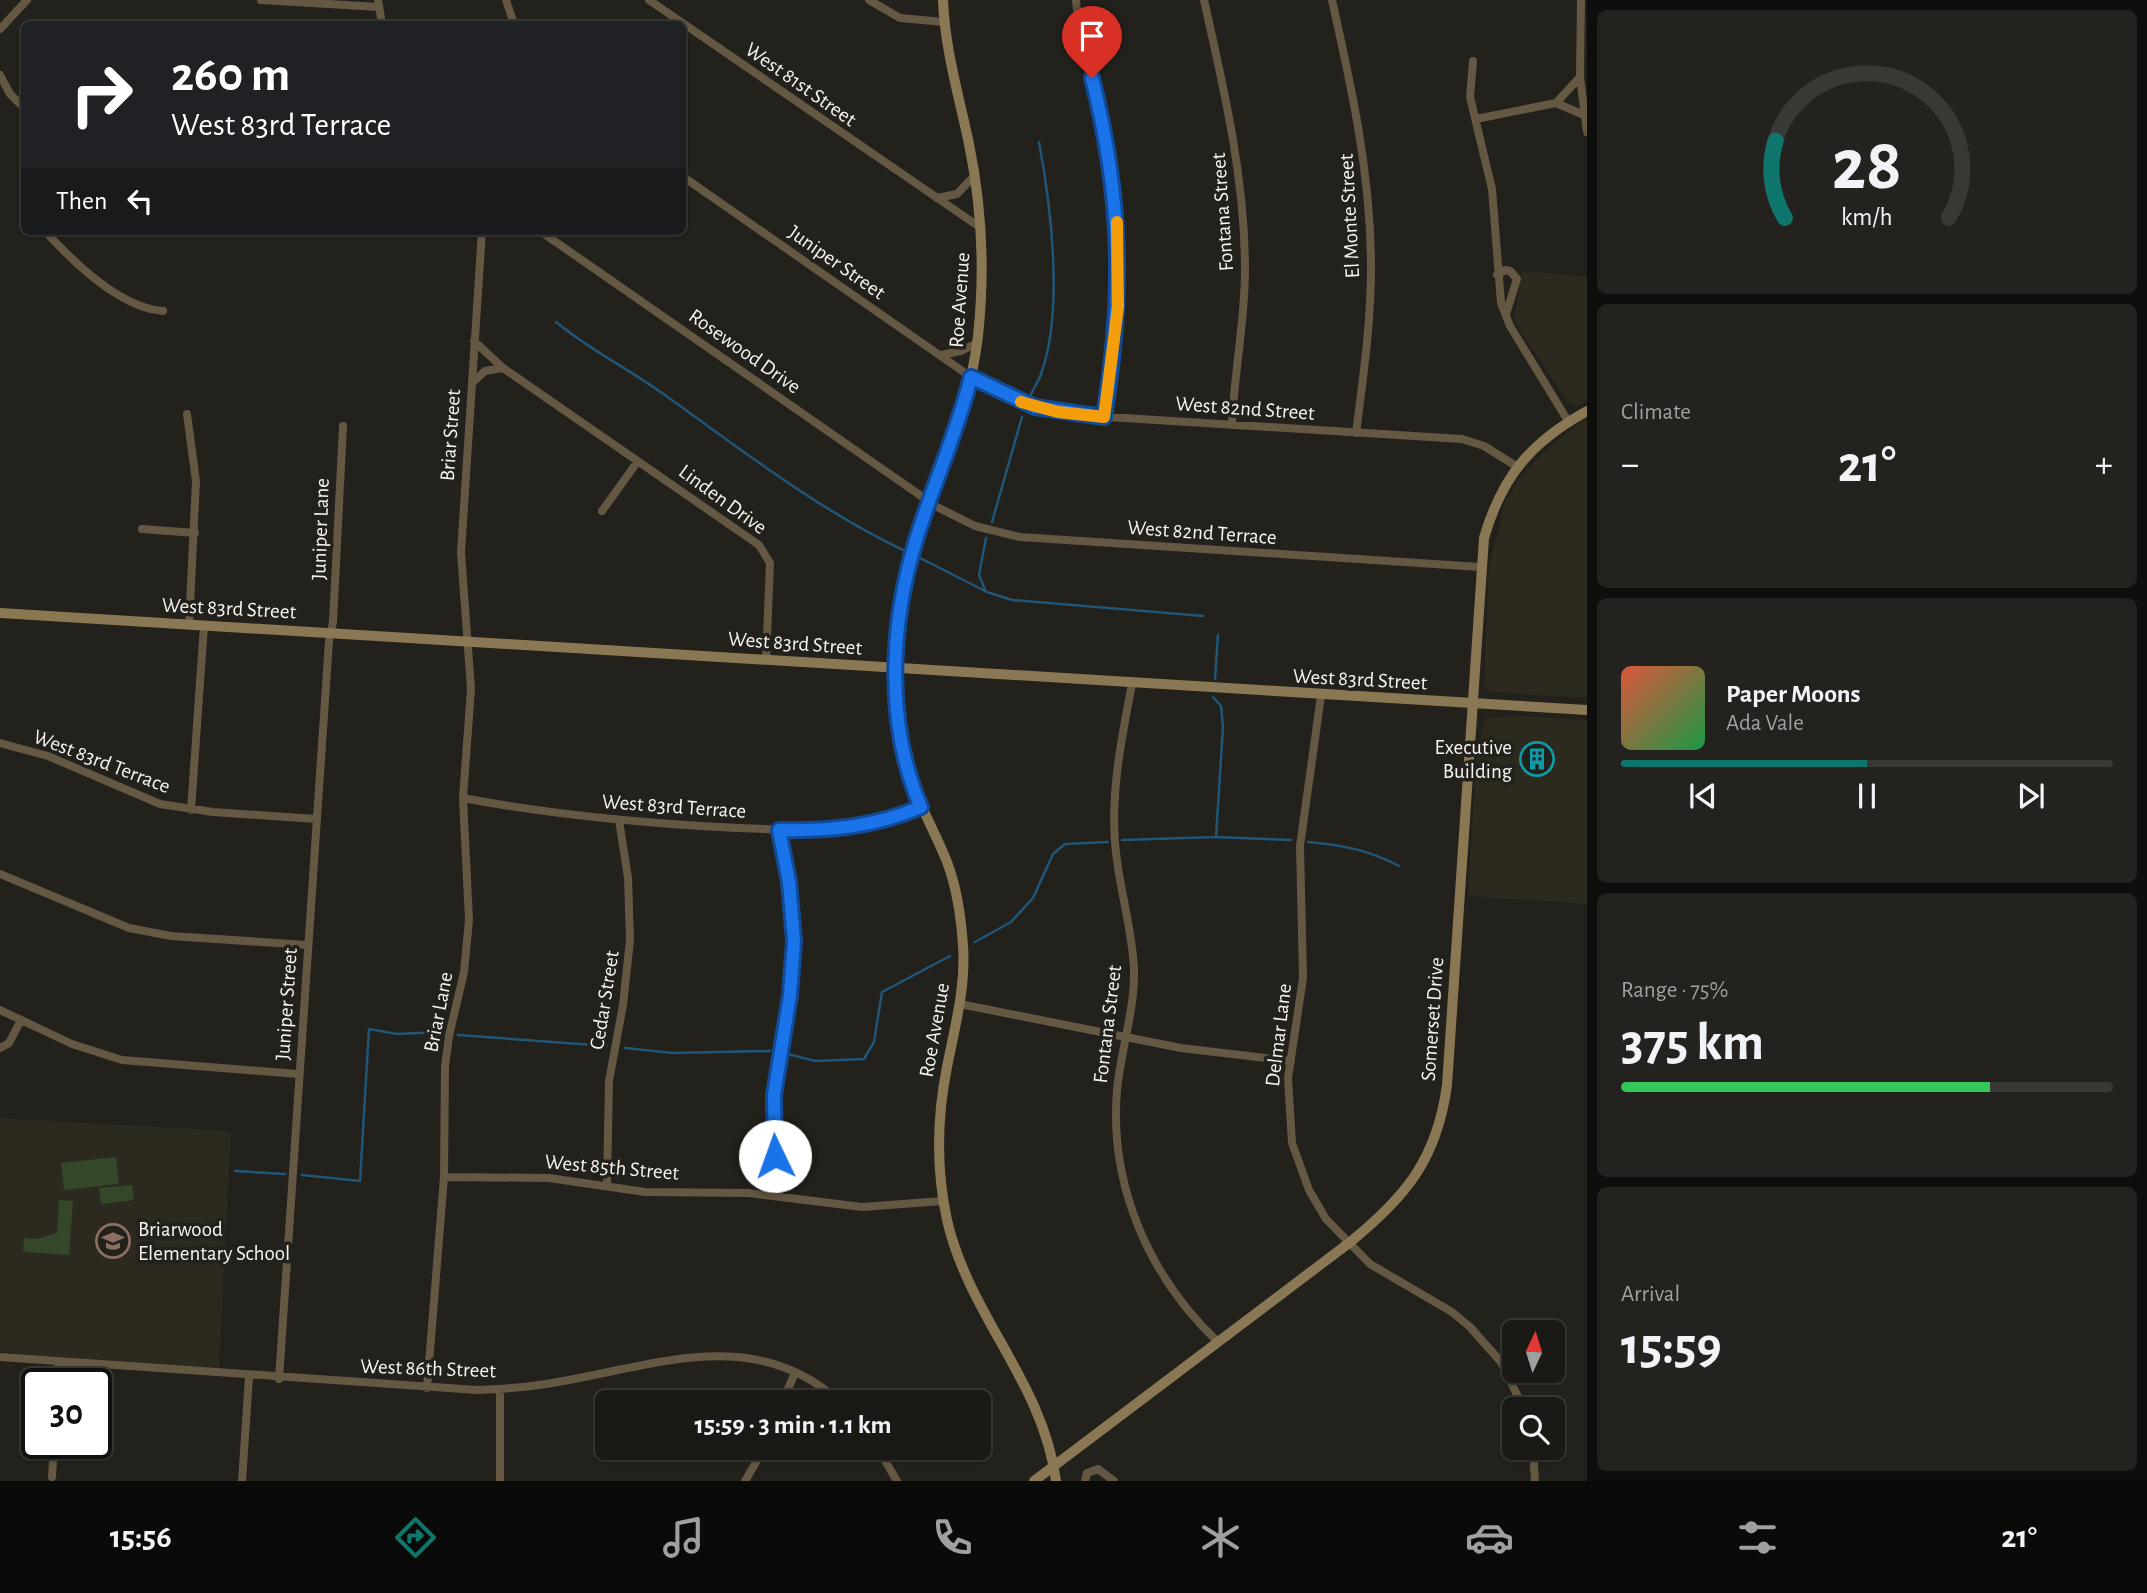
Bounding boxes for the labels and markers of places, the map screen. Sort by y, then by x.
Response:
pin [1062,6,1122,78]
place label: Executive Building [1435,737,1513,782]
building icon: Executive Building [1518,740,1556,778]
place label: Briarwood Elementary School [138,1219,290,1264]
school or university icon: Briarwood Elementary School [94,1222,132,1260]

